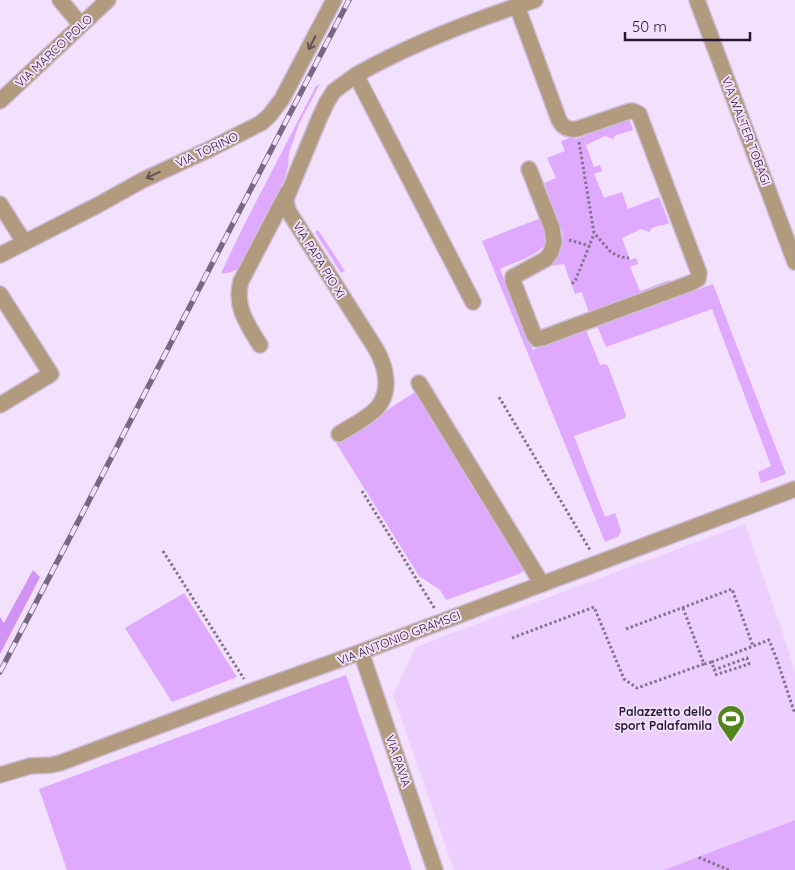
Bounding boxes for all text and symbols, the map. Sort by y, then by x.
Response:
scale bar [625,10,750,42]
street label: VIA MARCO POLO [12,11,95,90]
text: 50 m [632,17,667,36]
one-way arrow [307,36,317,51]
street label: VIA WALTER TOBAGI [719,74,774,187]
street label: VIA TORINO [173,129,240,171]
one-way arrow [146,171,161,180]
street label: VIA PAPA PIO XI [290,219,349,301]
street label: VIA ANTONIO GRAMSCI [335,607,462,668]
place label: Palazzetto dello sport Palafamila [615,704,713,733]
sports icon: Palazzetto dello sport Palafamila [716,704,746,743]
street label: VIA PAVIA [383,733,414,789]

